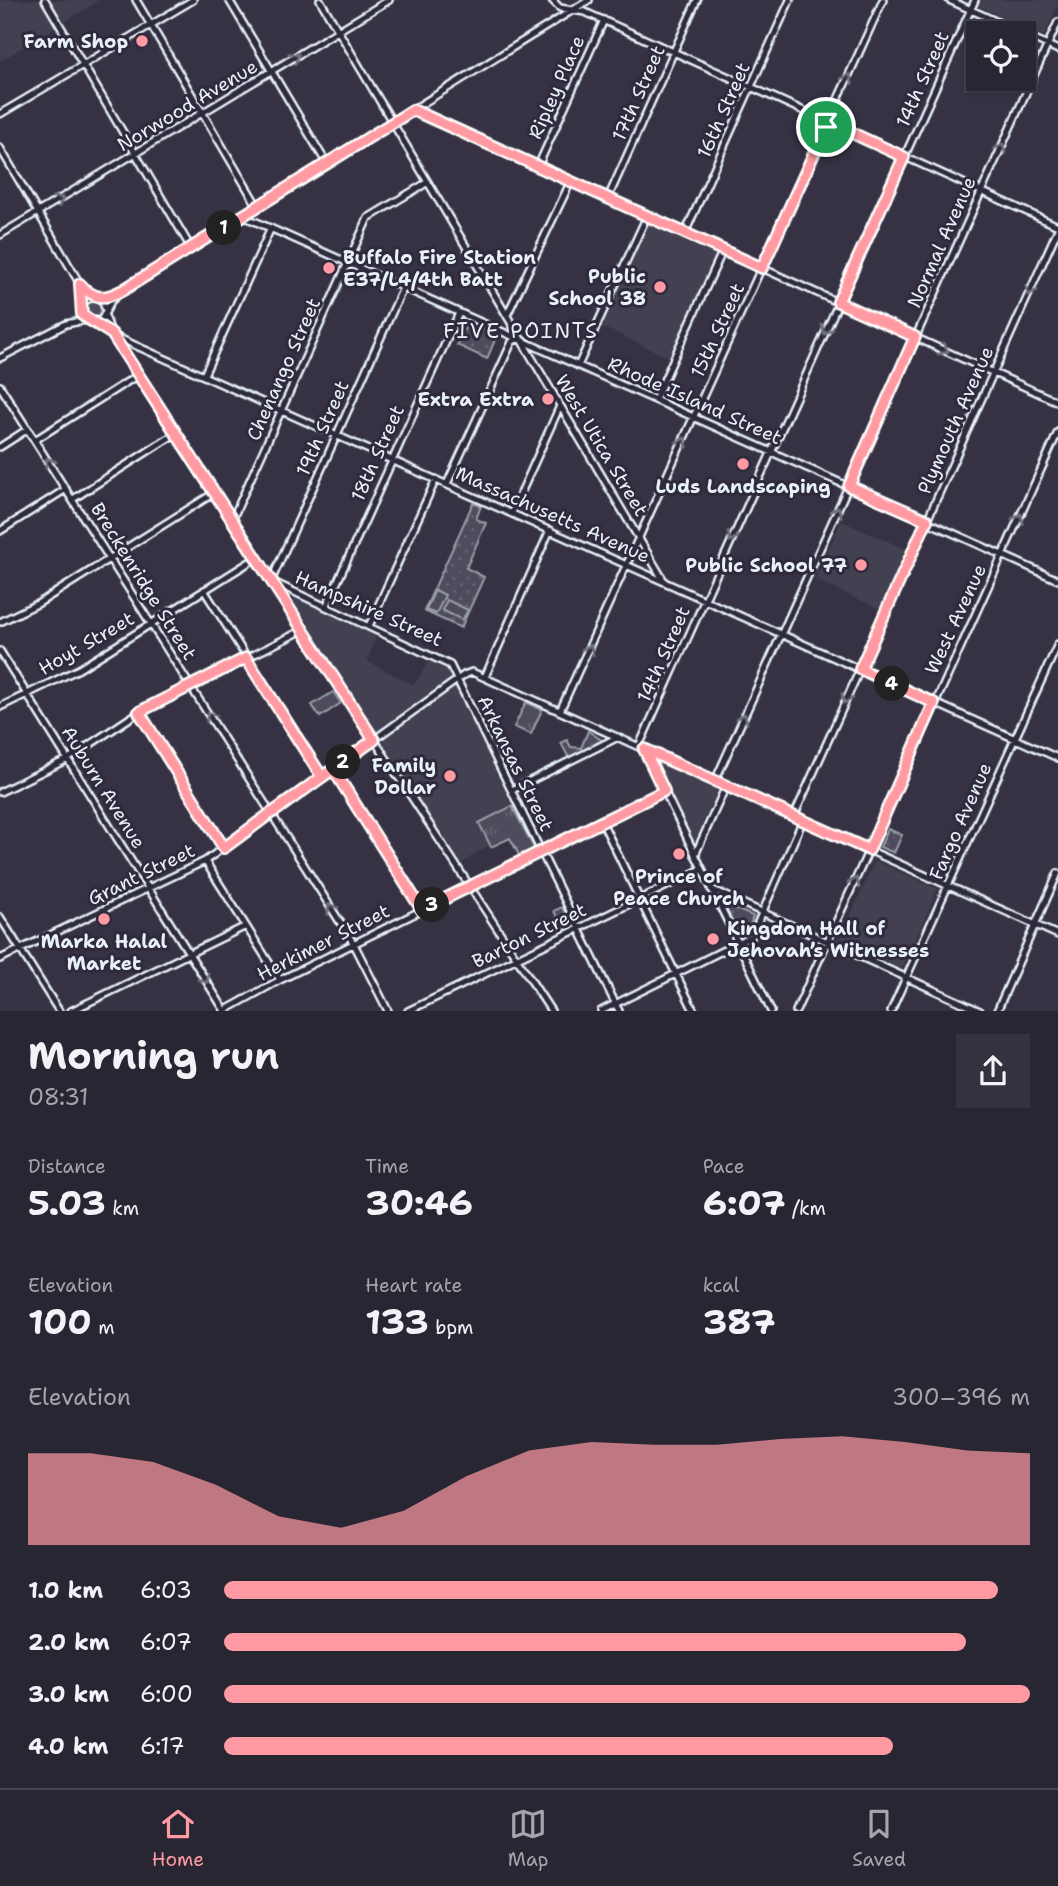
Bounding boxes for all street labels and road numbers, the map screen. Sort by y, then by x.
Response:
street label: 14th Street [890,27,955,131]
street label: Ripley Place [522,31,590,143]
street label: 17th Street [606,41,671,145]
street label: Norwood Avenue [113,54,262,157]
street label: 16th Street [691,58,756,162]
street label: Normal Avenue [901,173,982,312]
street label: 15th Street [685,279,750,381]
street label: Chenango Street [241,294,326,445]
street label: Plymouth Avenue [912,342,999,498]
street label: Rhode Island Street [604,351,786,450]
street label: West Utica Street [549,370,654,521]
street label: 19th Street [290,376,355,480]
street label: 18th Street [345,401,410,505]
street label: Massachusetts Avenue [452,460,654,569]
street label: Breckenridge Street [85,498,202,665]
street label: West Avenue [919,560,992,678]
street label: Hampshire Street [291,565,447,652]
street label: 14th Street [631,602,696,706]
street label: Hoyt Street [34,606,139,681]
street label: Arkansas Street [472,691,559,835]
street label: Auburn Avenue [56,721,151,853]
street label: Fargo Avenue [923,759,997,884]
street label: Grant Street [84,838,199,911]
street label: Barton Street [468,897,590,974]
street label: Herkimer Street [253,898,394,987]

